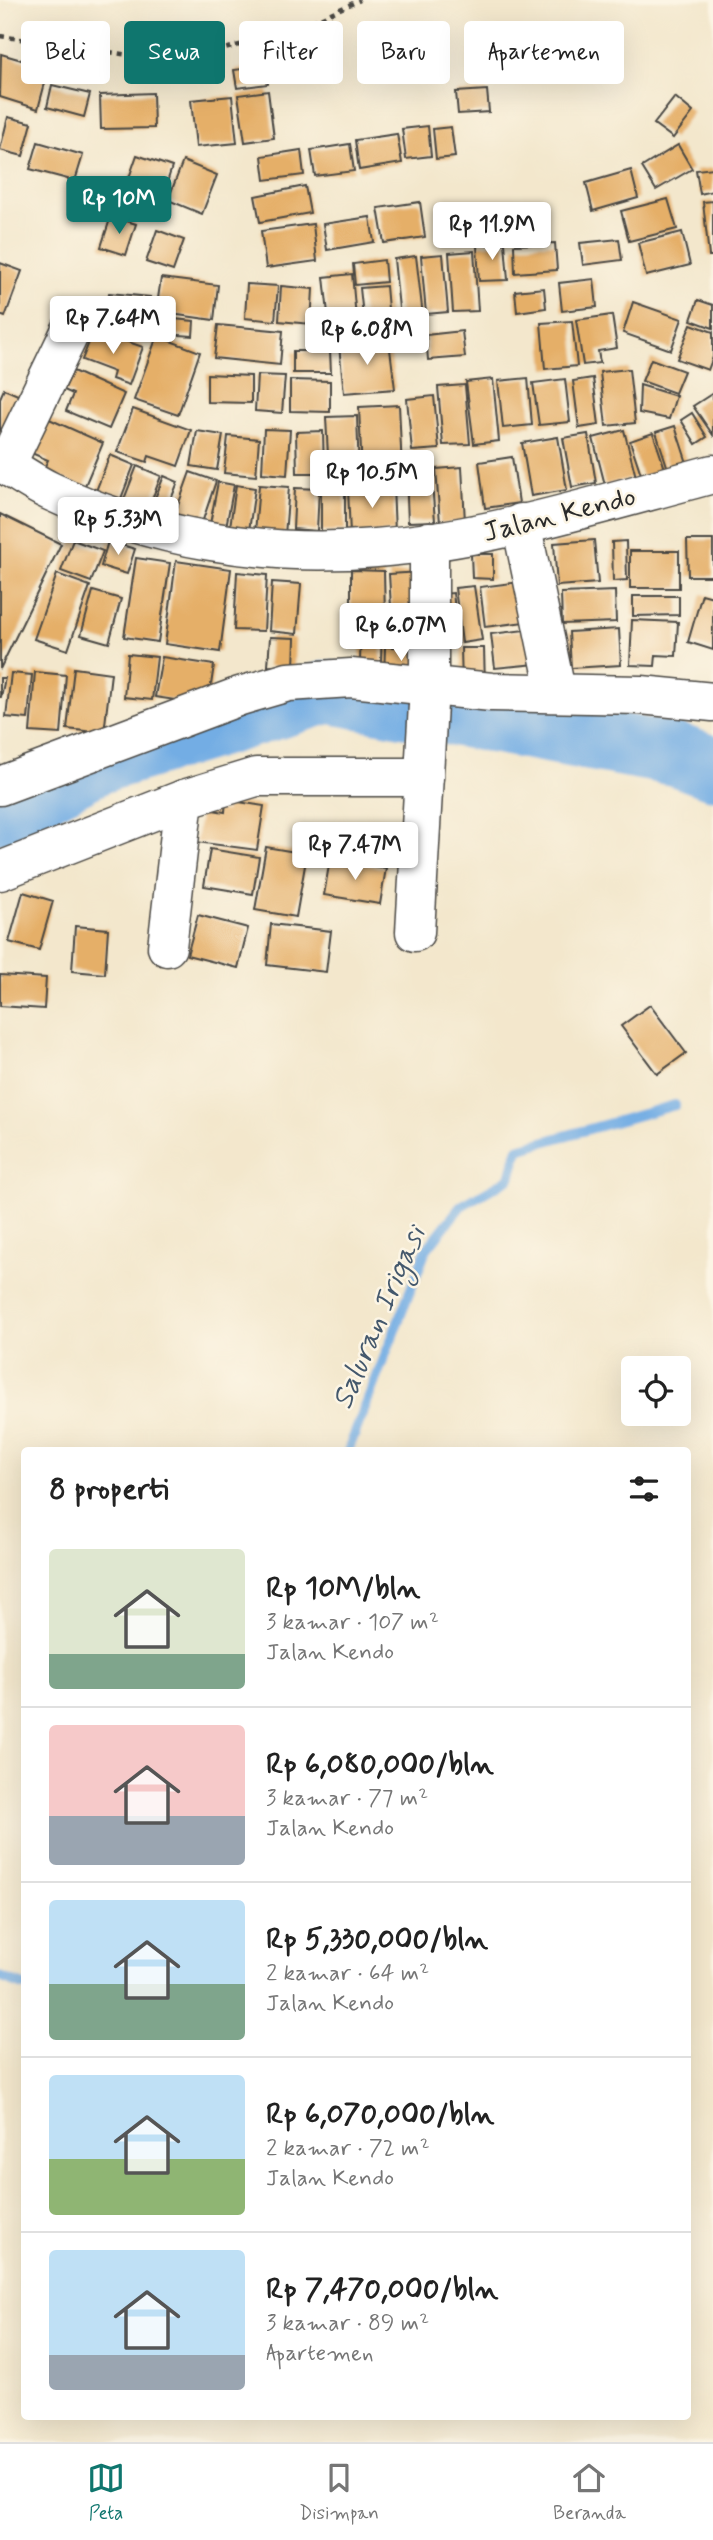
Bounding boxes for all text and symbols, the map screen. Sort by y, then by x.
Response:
chip: Beli [21,21,110,84]
chip: Sewa [124,21,225,84]
chip: Filter [239,21,343,84]
chip: Baru [357,21,450,84]
chip: Apartemen [464,21,624,84]
pin: Rp 10M [62,176,176,236]
text: Rp 10M [82,184,156,214]
pin: Rp 11.9M [420,202,564,262]
text: Rp 11.9M [449,210,535,240]
pin: Rp 7.64M [41,296,185,356]
text: Rp 7.64M [66,304,160,334]
pin: Rp 6.08M [295,308,439,367]
text: Rp 6.08M [321,315,413,345]
pin: Rp 10.5M [300,450,444,510]
text: Rp 10.5M [326,458,418,488]
street label: Jalan Kendo [480,479,640,552]
pin: Rp 5.33M [46,498,190,557]
text: Rp 5.33M [74,505,162,535]
pin: Rp 6.07M [329,604,473,663]
text: Rp 6.07M [356,611,446,641]
pin: Rp 7.47M [283,822,427,882]
text: Rp 7.47M [308,830,402,860]
water label: Saluran Irigasi [323,1217,439,1416]
map controls [621,1356,691,1426]
button: locate [621,1356,691,1426]
text: 8 properti [49,1470,169,1509]
icon: filters [625,1470,663,1508]
text: Rp 10M/bln [266,1569,420,1608]
icon: home [105,1577,189,1661]
text: 3 kamar · 107 m² [266,1608,439,1638]
text: Jalan Kendo [266,1638,394,1668]
text: Rp 6,080,000/bln [266,1745,494,1784]
icon: home [105,1753,189,1837]
text: 3 kamar · 77 m² [266,1784,428,1814]
text: Jalan Kendo [266,1814,394,1844]
text: Rp 5,330,000/bln [266,1920,488,1959]
icon: home [105,1928,189,2012]
text: 2 kamar · 64 m² [266,1959,429,1989]
text: Jalan Kendo [266,1989,394,2019]
text: Rp 6,070,000/bln [266,2095,494,2134]
icon: home [105,2103,189,2187]
text: 2 kamar · 72 m² [266,2134,430,2164]
text: Jalan Kendo [266,2164,394,2194]
text: Rp 7,470,000/bln [266,2270,498,2309]
icon: home [105,2278,189,2362]
text: 3 kamar · 89 m² [266,2309,429,2339]
text: Apartemen [266,2339,374,2369]
tab: Peta [87,2459,125,2526]
tab: Disimpan [299,2459,379,2526]
tab: Beranda [553,2459,626,2526]

